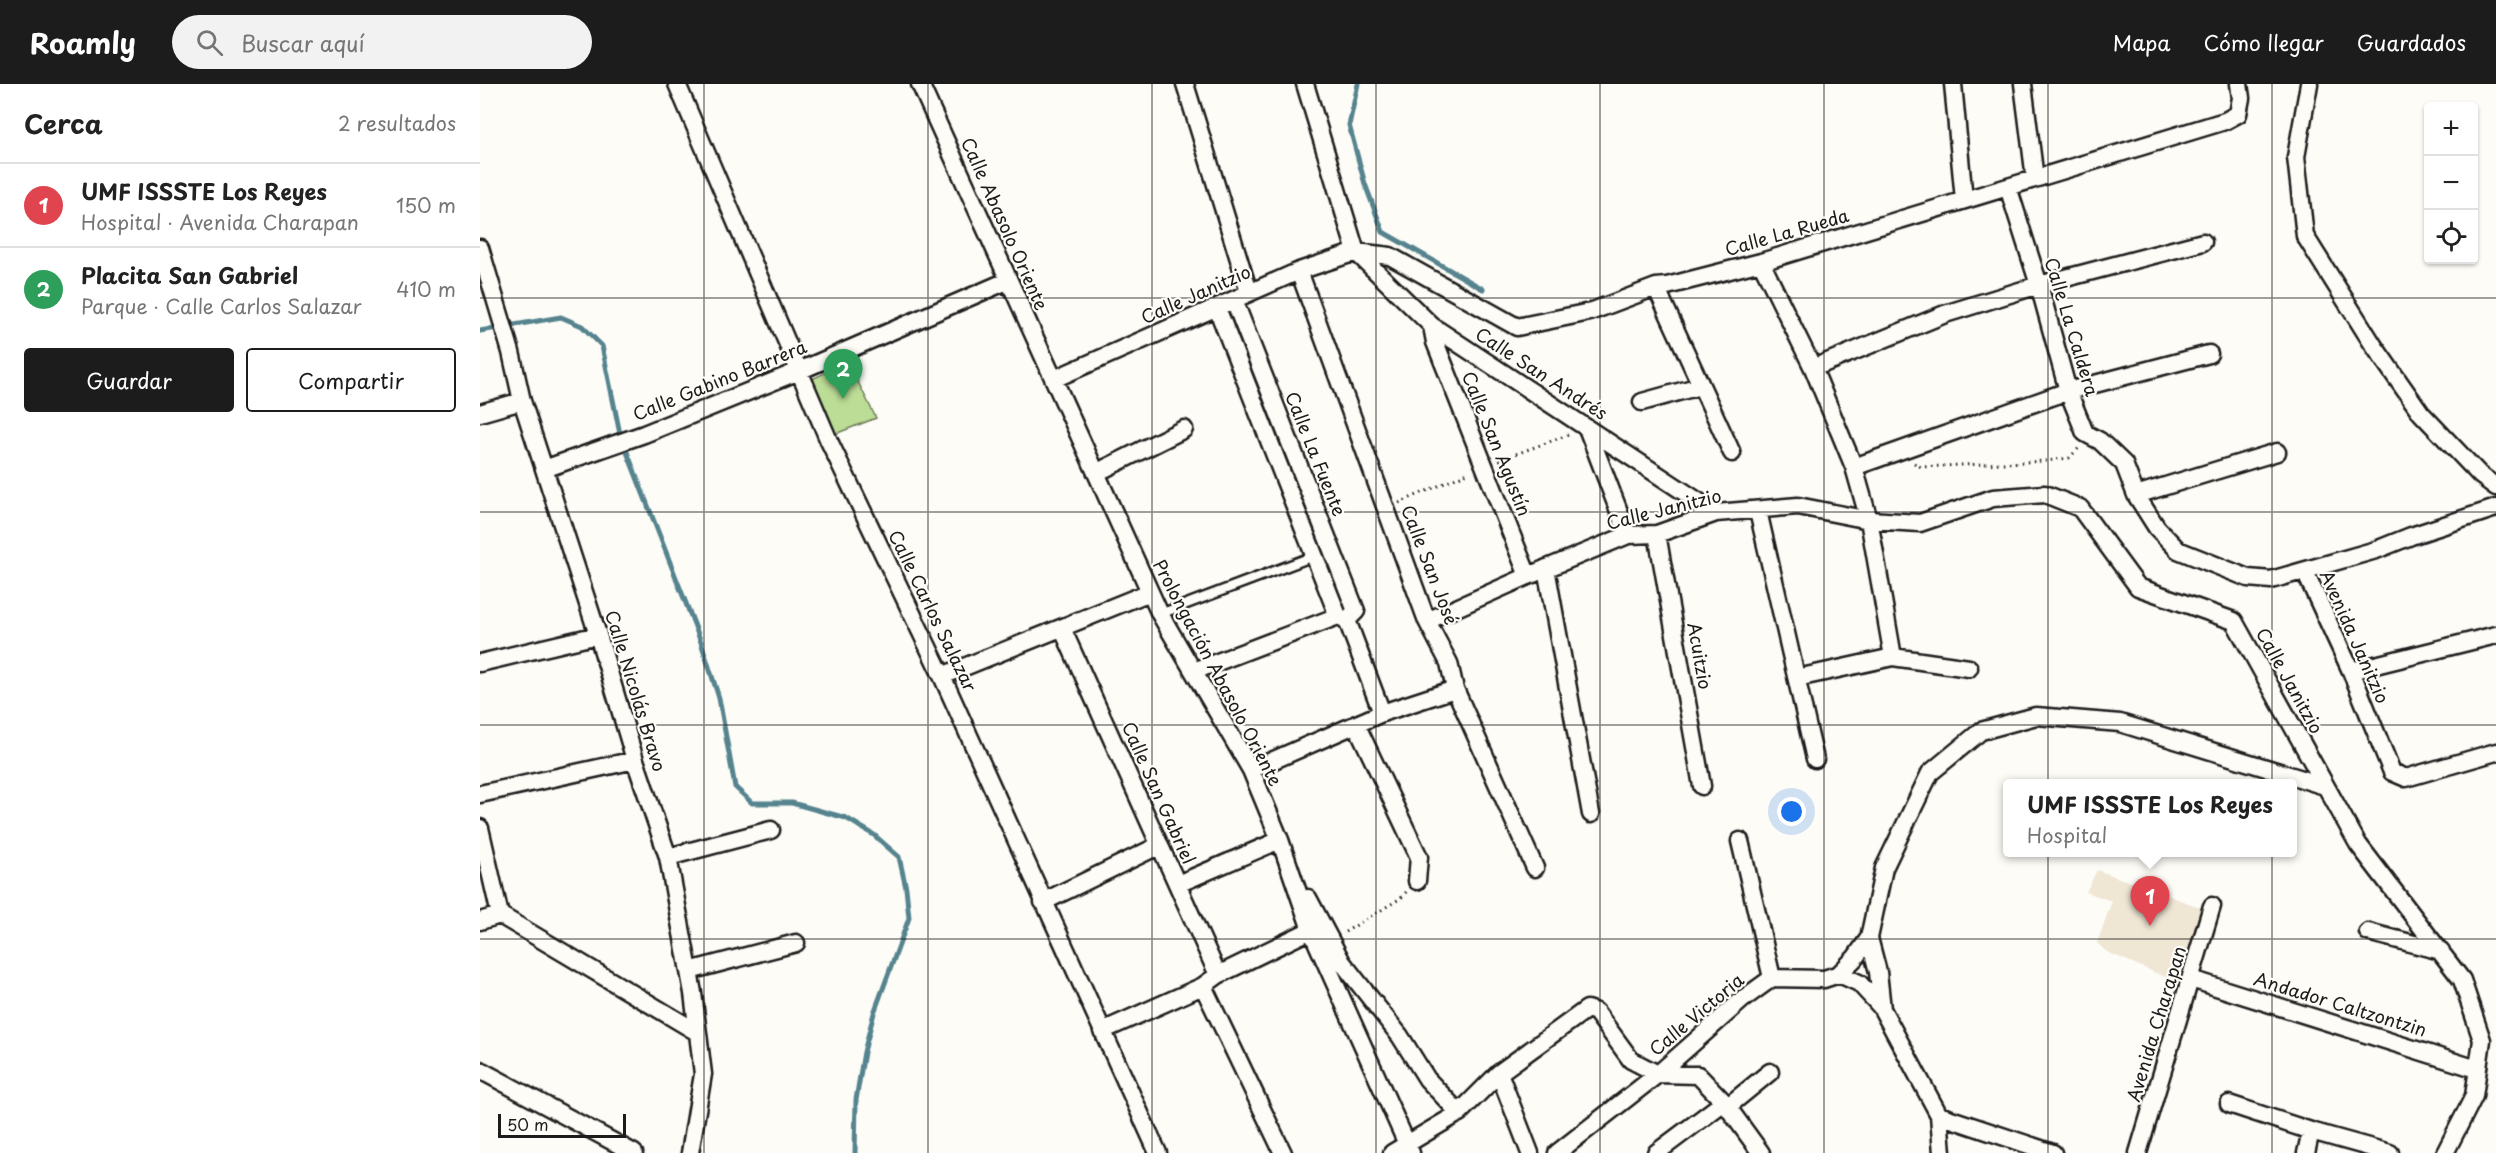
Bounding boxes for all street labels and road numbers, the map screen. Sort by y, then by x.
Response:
street label: Calle Abasolo Oriente [955,133,1056,314]
street label: Calle La Rueda [1721,201,1852,262]
street label: Calle La Caldera [2039,254,2106,399]
street label: Calle Janitzio [1136,257,1255,330]
street label: Calle San Andrés [1470,320,1613,426]
street label: Calle Gabino Barrera [628,332,810,427]
street label: Calle San Agustín [1456,367,1539,520]
street label: Calle La Fuente [1279,387,1354,520]
street label: Calle Janitzio [1603,481,1724,536]
street label: Calle San José [1395,501,1466,628]
street label: Calle Carlos Salazar [882,525,985,697]
street label: Prolongación Abasolo Oriente [1147,554,1290,791]
street label: Avenida Janitzio [2314,565,2397,707]
street label: Calle Nicolás Bravo [599,607,674,775]
street label: Acuitzio [1681,620,1720,691]
street label: Calle Janitzio [2250,622,2331,738]
street label: Calle San Gabriel [1116,717,1203,868]
street label: Avenida Charapan [2119,942,2192,1105]
street label: Andador Caltzontzin [2251,964,2430,1043]
street label: Calle Victoria [1643,966,1750,1062]

